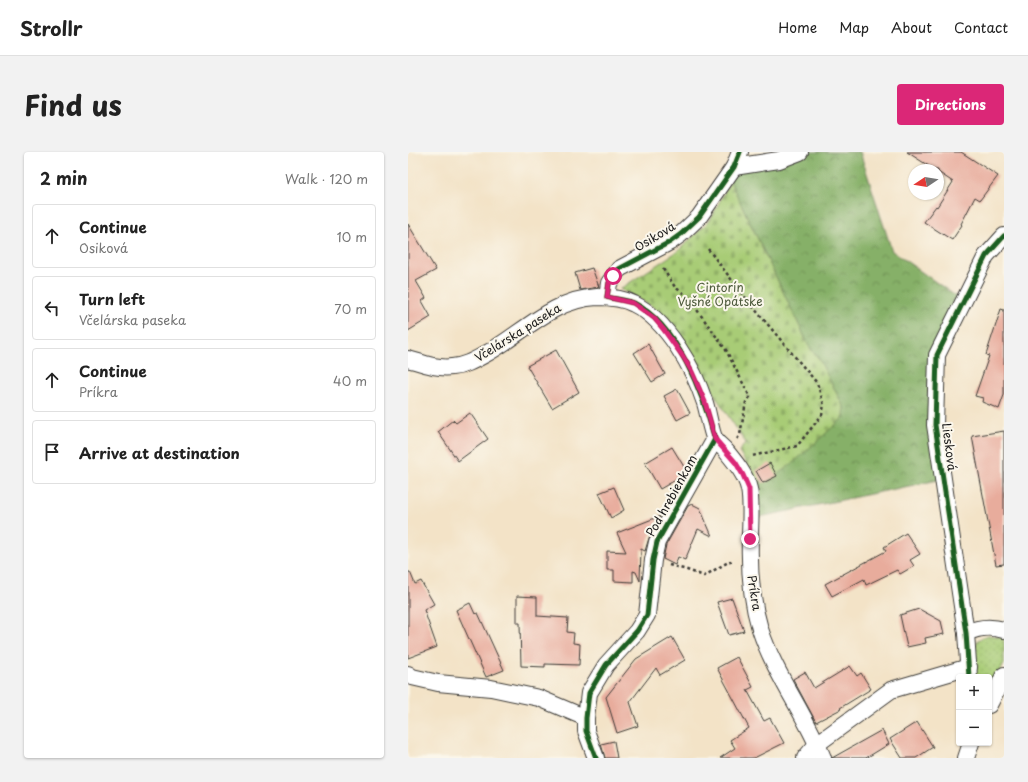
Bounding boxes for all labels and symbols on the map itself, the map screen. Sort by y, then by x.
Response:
north arrow [908,164,944,200]
street label: Osiková [631,216,679,255]
route start [604,267,622,285]
park label: Cintorín Vyšné Opátske [677,278,763,310]
street label: Včelárska paseka [471,298,565,366]
street label: Liesková [938,422,962,473]
street label: Pod hrebienkom [641,451,701,540]
route end [741,530,759,548]
street label: Príkra [743,574,767,612]

